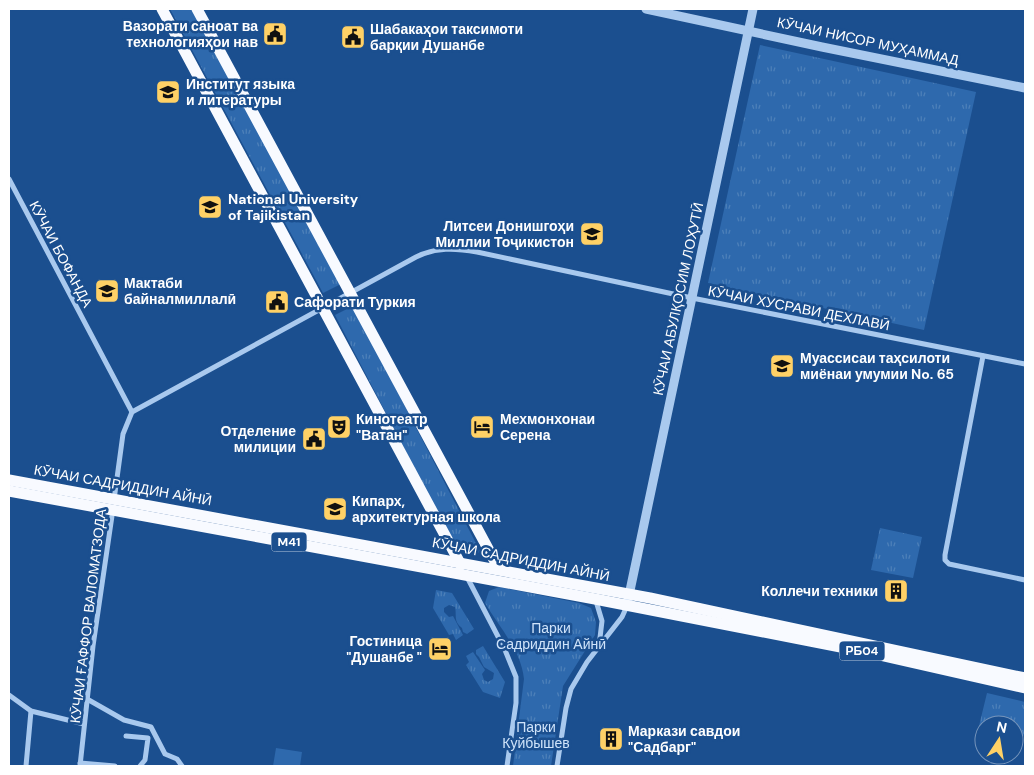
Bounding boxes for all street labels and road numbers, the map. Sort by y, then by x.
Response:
street label: КӮЧАИ НИСОР МУҲАММАД [776,13,961,69]
street label: КӮЧАИ БОФАНДА [25,198,97,311]
street label: КӮЧАИ АБУЛҚОСИМ ЛОҲУТӢ [649,201,707,397]
street label: КӮЧАИ ХУСРАВИ ДЕХЛАВӢ [707,282,891,334]
street label: КӮЧАИ САДРИДДИН АЙНӢ [33,460,213,510]
street label: КӮЧАИ ҒАФФОР ВАЛОМАТЗОДА [66,507,110,724]
road number: M41 [272,532,306,552]
street label: КӮЧАИ САДРИДДИН АЙНӢ [431,533,611,585]
road number: РБ04 [840,641,884,660]

